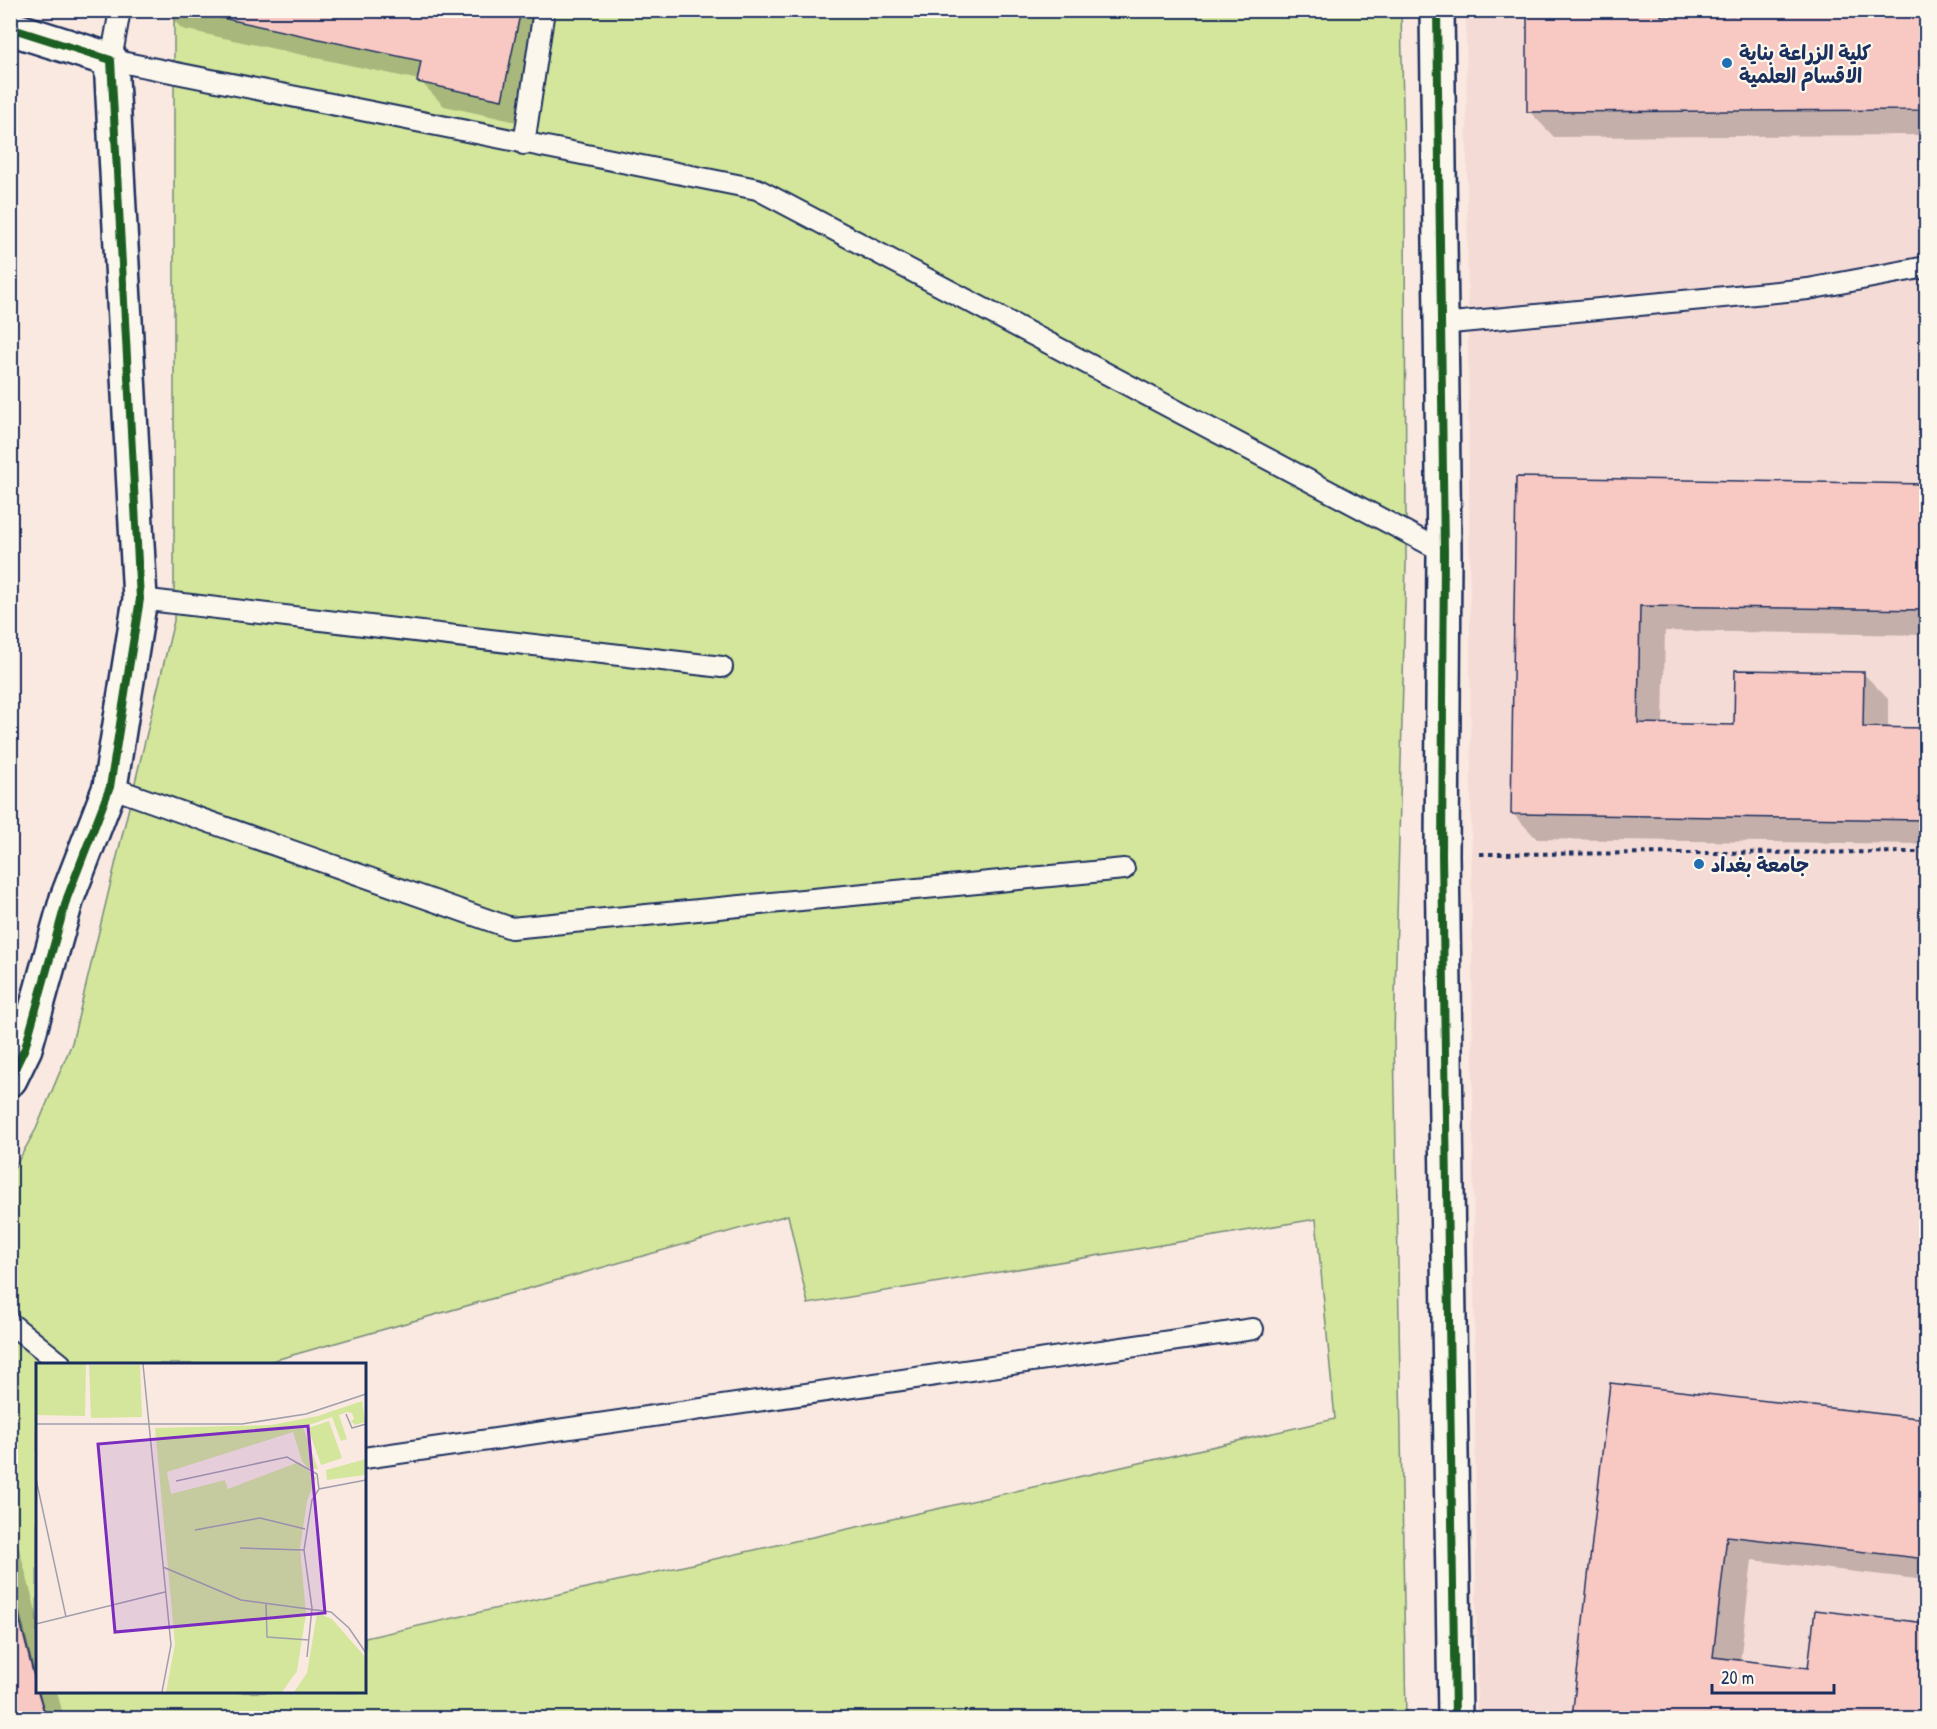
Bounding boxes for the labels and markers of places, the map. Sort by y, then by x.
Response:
place label: كلية الزراعة بناية الاقسام العلمية [1739,39,1871,91]
marker: كلية الزراعة بناية الاقسام العلمية [1720,56,1734,70]
place label: جامعة بغداد [1711,851,1809,878]
marker: جامعة بغداد [1692,857,1706,871]

